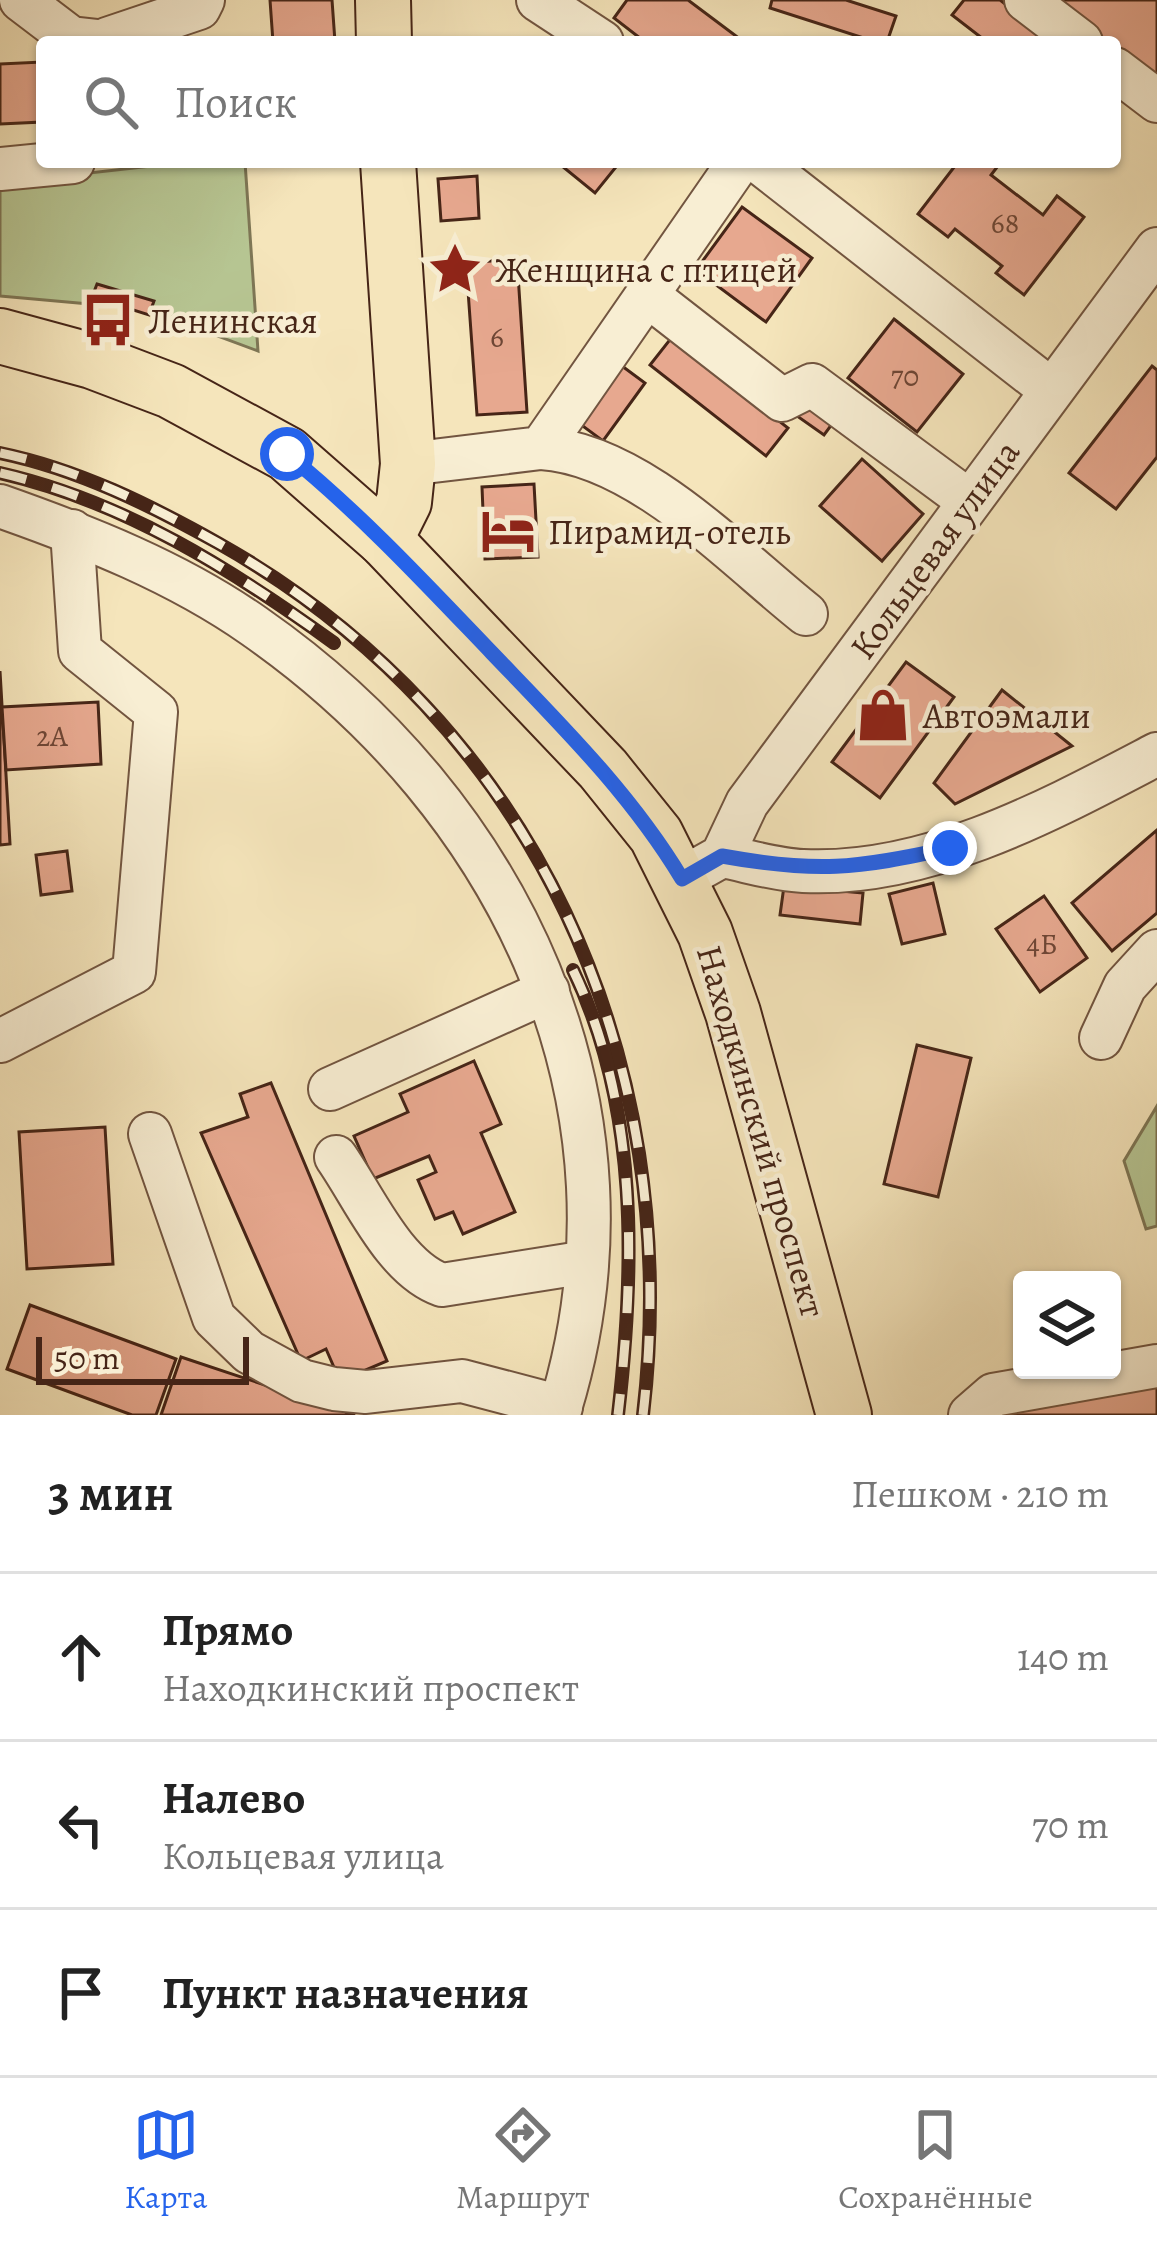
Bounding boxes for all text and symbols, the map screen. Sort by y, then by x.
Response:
search box [36,36,1121,168]
icon: search [78,69,144,135]
text: Поиск [174,71,297,133]
house number: 68 [991,203,1019,243]
place icon: Женщина с птицей [426,240,484,298]
place label: Женщина с птицей [495,245,797,294]
bus stop icon: Ленинская [79,291,137,349]
place label: Ленинская [148,296,318,345]
house number: 6 [490,317,504,357]
house number: 70 [891,356,919,396]
route start [260,427,314,481]
street label: Кольцевая улица [838,429,1031,669]
hotel icon: Пирамид-отель [479,502,537,560]
place label: Пирамид-отель [548,507,791,556]
shop icon: Автоэмали [854,686,912,744]
place label: Автоэмали [922,691,1091,740]
house number: 2А [36,716,68,756]
route end [923,821,977,875]
house number: 4Б [1026,924,1058,964]
street label: Находкинский проспект [685,939,838,1323]
map controls [1013,1271,1121,1379]
button: layers [1013,1271,1121,1379]
scale bar [36,1331,249,1384]
text: 50 m [54,1335,120,1380]
text: 3 мин [48,1458,174,1528]
text: Пешком · 210 m [851,1467,1109,1520]
text: Прямо [162,1599,293,1661]
icon: ahead [48,1624,114,1690]
text: 140 m [1017,1630,1109,1683]
text: Находкинский проспект [162,1661,579,1714]
text: Налево [162,1767,305,1829]
icon: left [48,1792,114,1858]
text: 70 m [1032,1798,1109,1851]
text: Кольцевая улица [162,1829,444,1882]
icon: arrive [48,1960,114,2026]
text: Пункт назначения [162,1962,529,2024]
tab: Карта [124,2102,207,2219]
tab: Маршрут [456,2102,590,2219]
tab: Сохранённые [838,2102,1033,2219]

